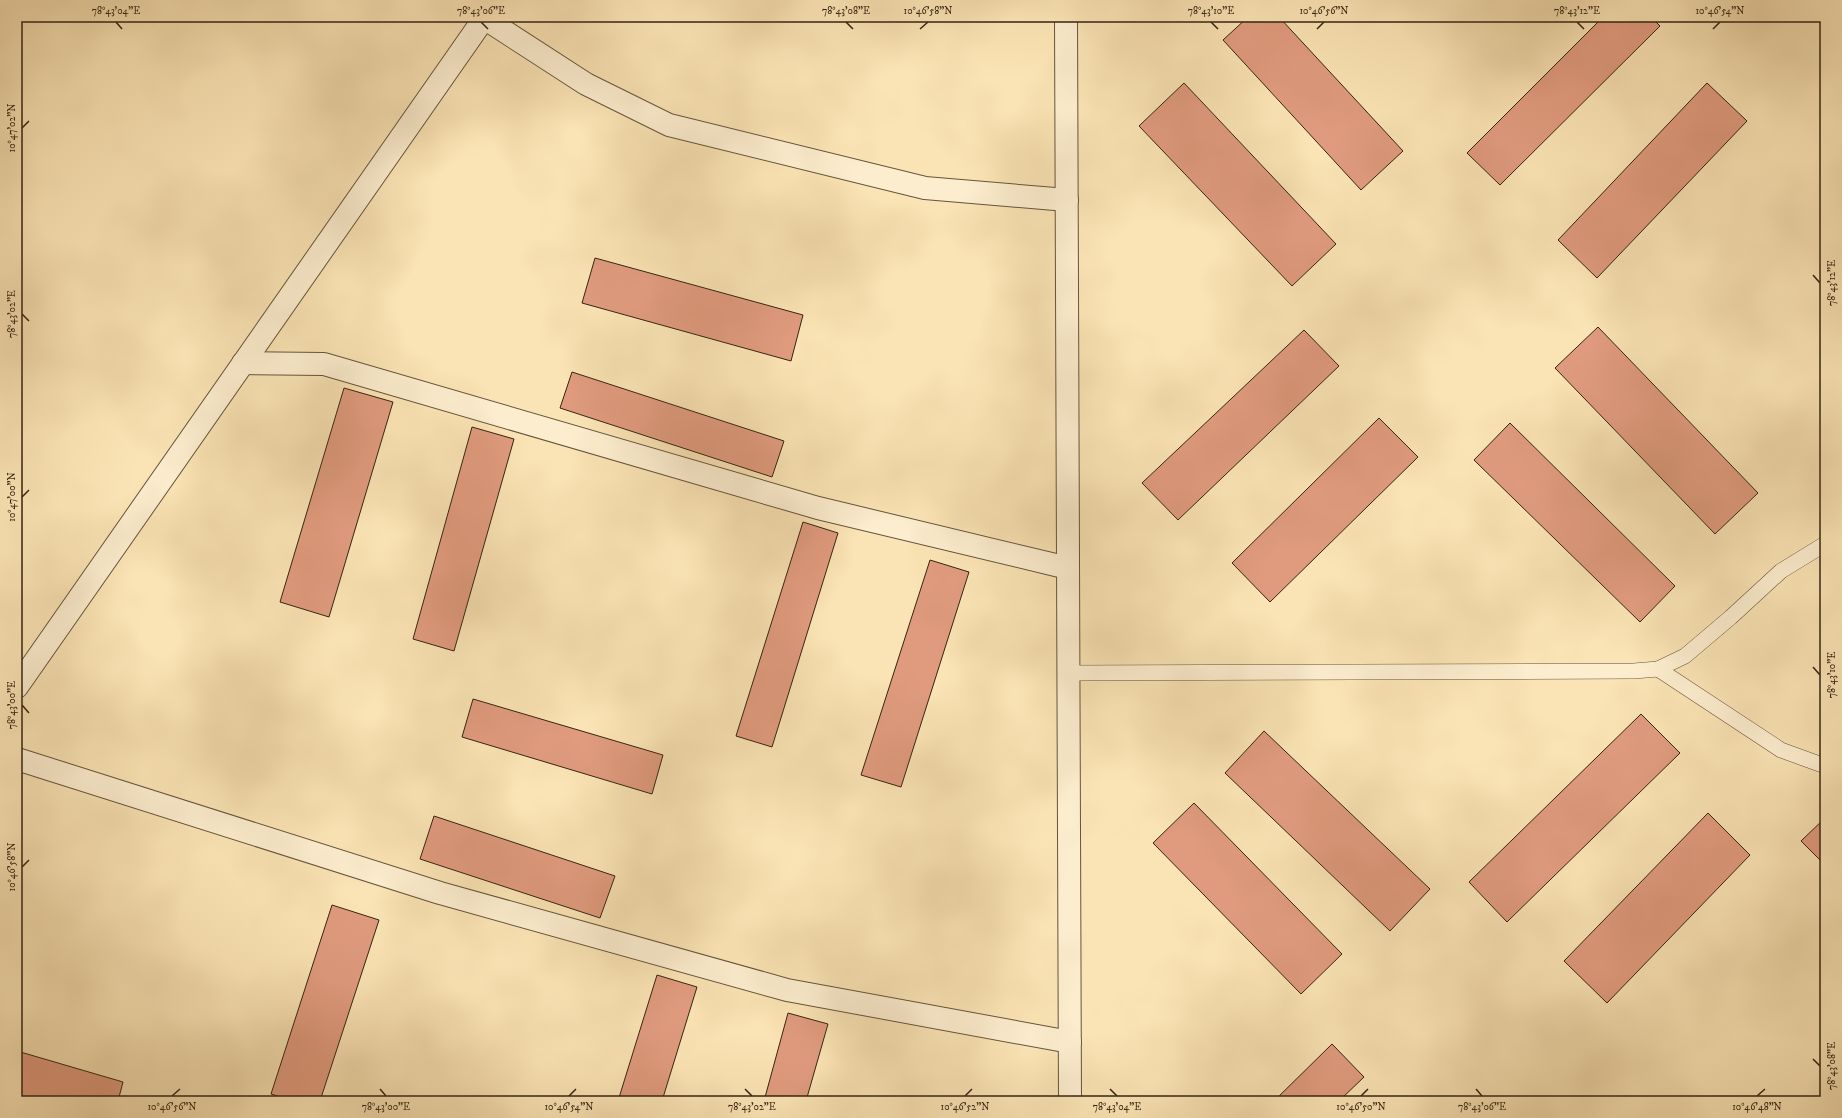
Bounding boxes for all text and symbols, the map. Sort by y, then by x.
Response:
text: 78°43'04"E [92,5,140,17]
text: 78°43'06"E [457,5,505,17]
text: 78°43'08"E [822,5,870,17]
text: 10°46'58"N [904,5,952,17]
text: 78°43'10"E [1188,5,1234,17]
text: 10°46'56"N [1299,5,1349,17]
text: 78°43'12"E [1554,5,1600,17]
text: 10°46'54"N [1695,5,1745,17]
text: 10°47'02"N [6,104,18,152]
text: 78°43'12"E [1826,260,1838,306]
text: 78°43'02"E [6,290,18,338]
text: 10°47'00"N [6,472,18,522]
text: 78°43'10"E [1826,652,1838,698]
text: 78°43'00"E [6,681,18,729]
text: 10°46'58"N [6,843,18,891]
text: 78°43'08"E [1826,1042,1838,1090]
text: 10°46'56"N [147,1101,197,1113]
text: 78°43'00"E [362,1101,410,1113]
text: 10°46'54"N [544,1101,594,1113]
text: 78°43'02"E [728,1101,776,1113]
text: 10°46'52"N [941,1101,989,1113]
text: 78°43'04"E [1093,1101,1141,1113]
text: 10°46'50"N [1336,1101,1386,1113]
text: 78°43'06"E [1458,1101,1506,1113]
text: 10°46'48"N [1732,1101,1782,1113]

